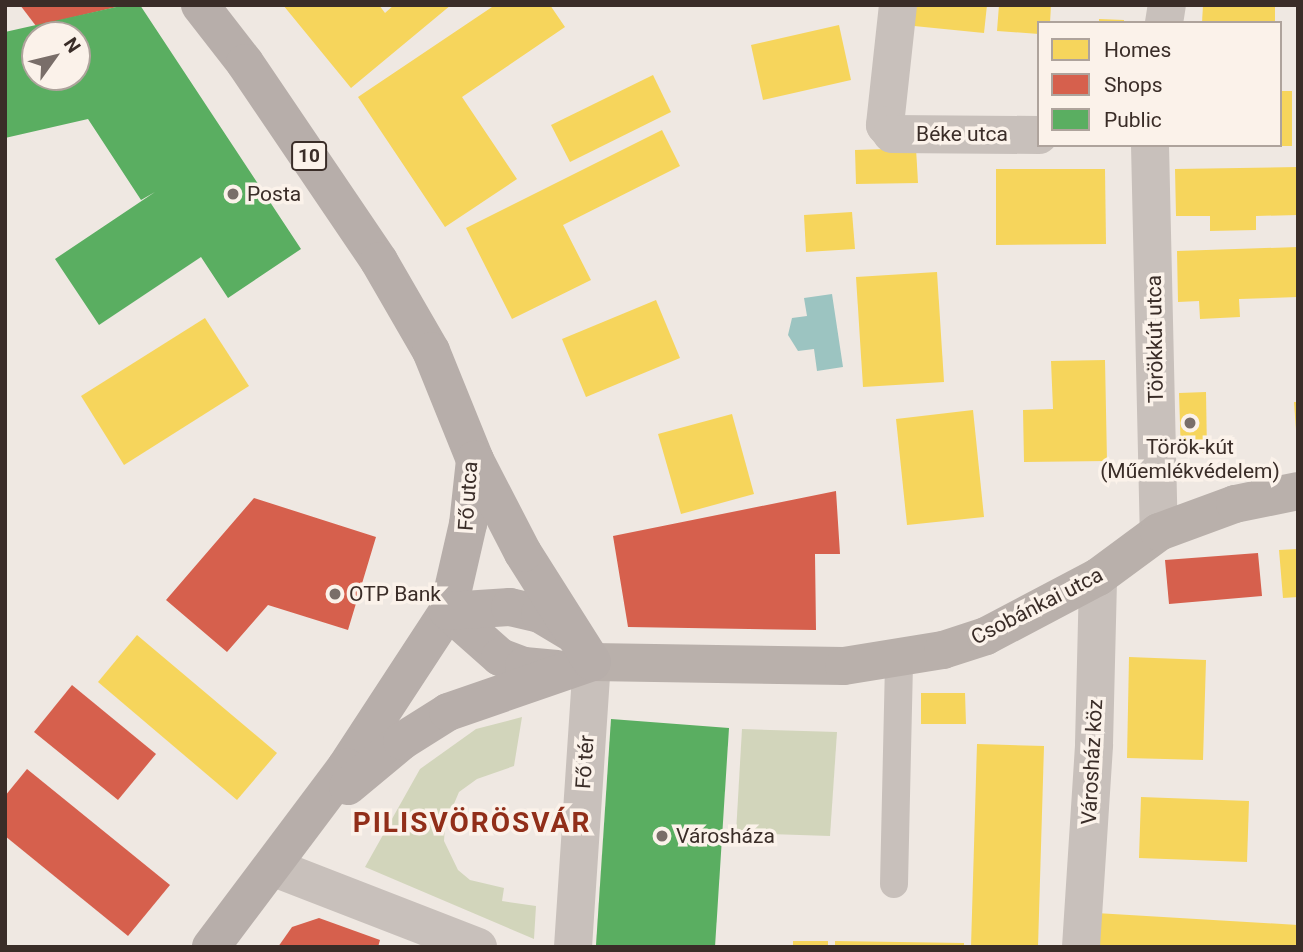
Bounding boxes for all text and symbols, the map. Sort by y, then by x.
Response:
north arrow [21,21,91,91]
legend [1037,21,1282,147]
text: N [59,33,85,57]
text: Homes [1104,38,1171,62]
text: Shops [1104,73,1163,97]
text: Public [1104,108,1162,132]
street label: Béke utca [916,121,1008,147]
road number: 10 [290,140,328,172]
place label: Posta [247,181,301,207]
marker: Posta [225,186,241,202]
street label: Törökkút utca [1141,275,1169,403]
marker: Török-kút (Műemlékvédelem) [1182,415,1198,431]
place label: Török-kút (Műemlékvédelem) [1100,434,1280,484]
street label: Fő utca [453,460,483,532]
street label: Csobánkai utca [967,562,1107,650]
place label: OTP Bank [349,581,441,607]
marker: OTP Bank [327,586,343,602]
street label: Városház köz [1076,699,1108,825]
street label: Fő tér [571,734,599,790]
district label: PILISVÖRÖSVÁR [354,806,590,840]
place label: Városháza [676,823,775,849]
marker: Városháza [654,828,670,844]

